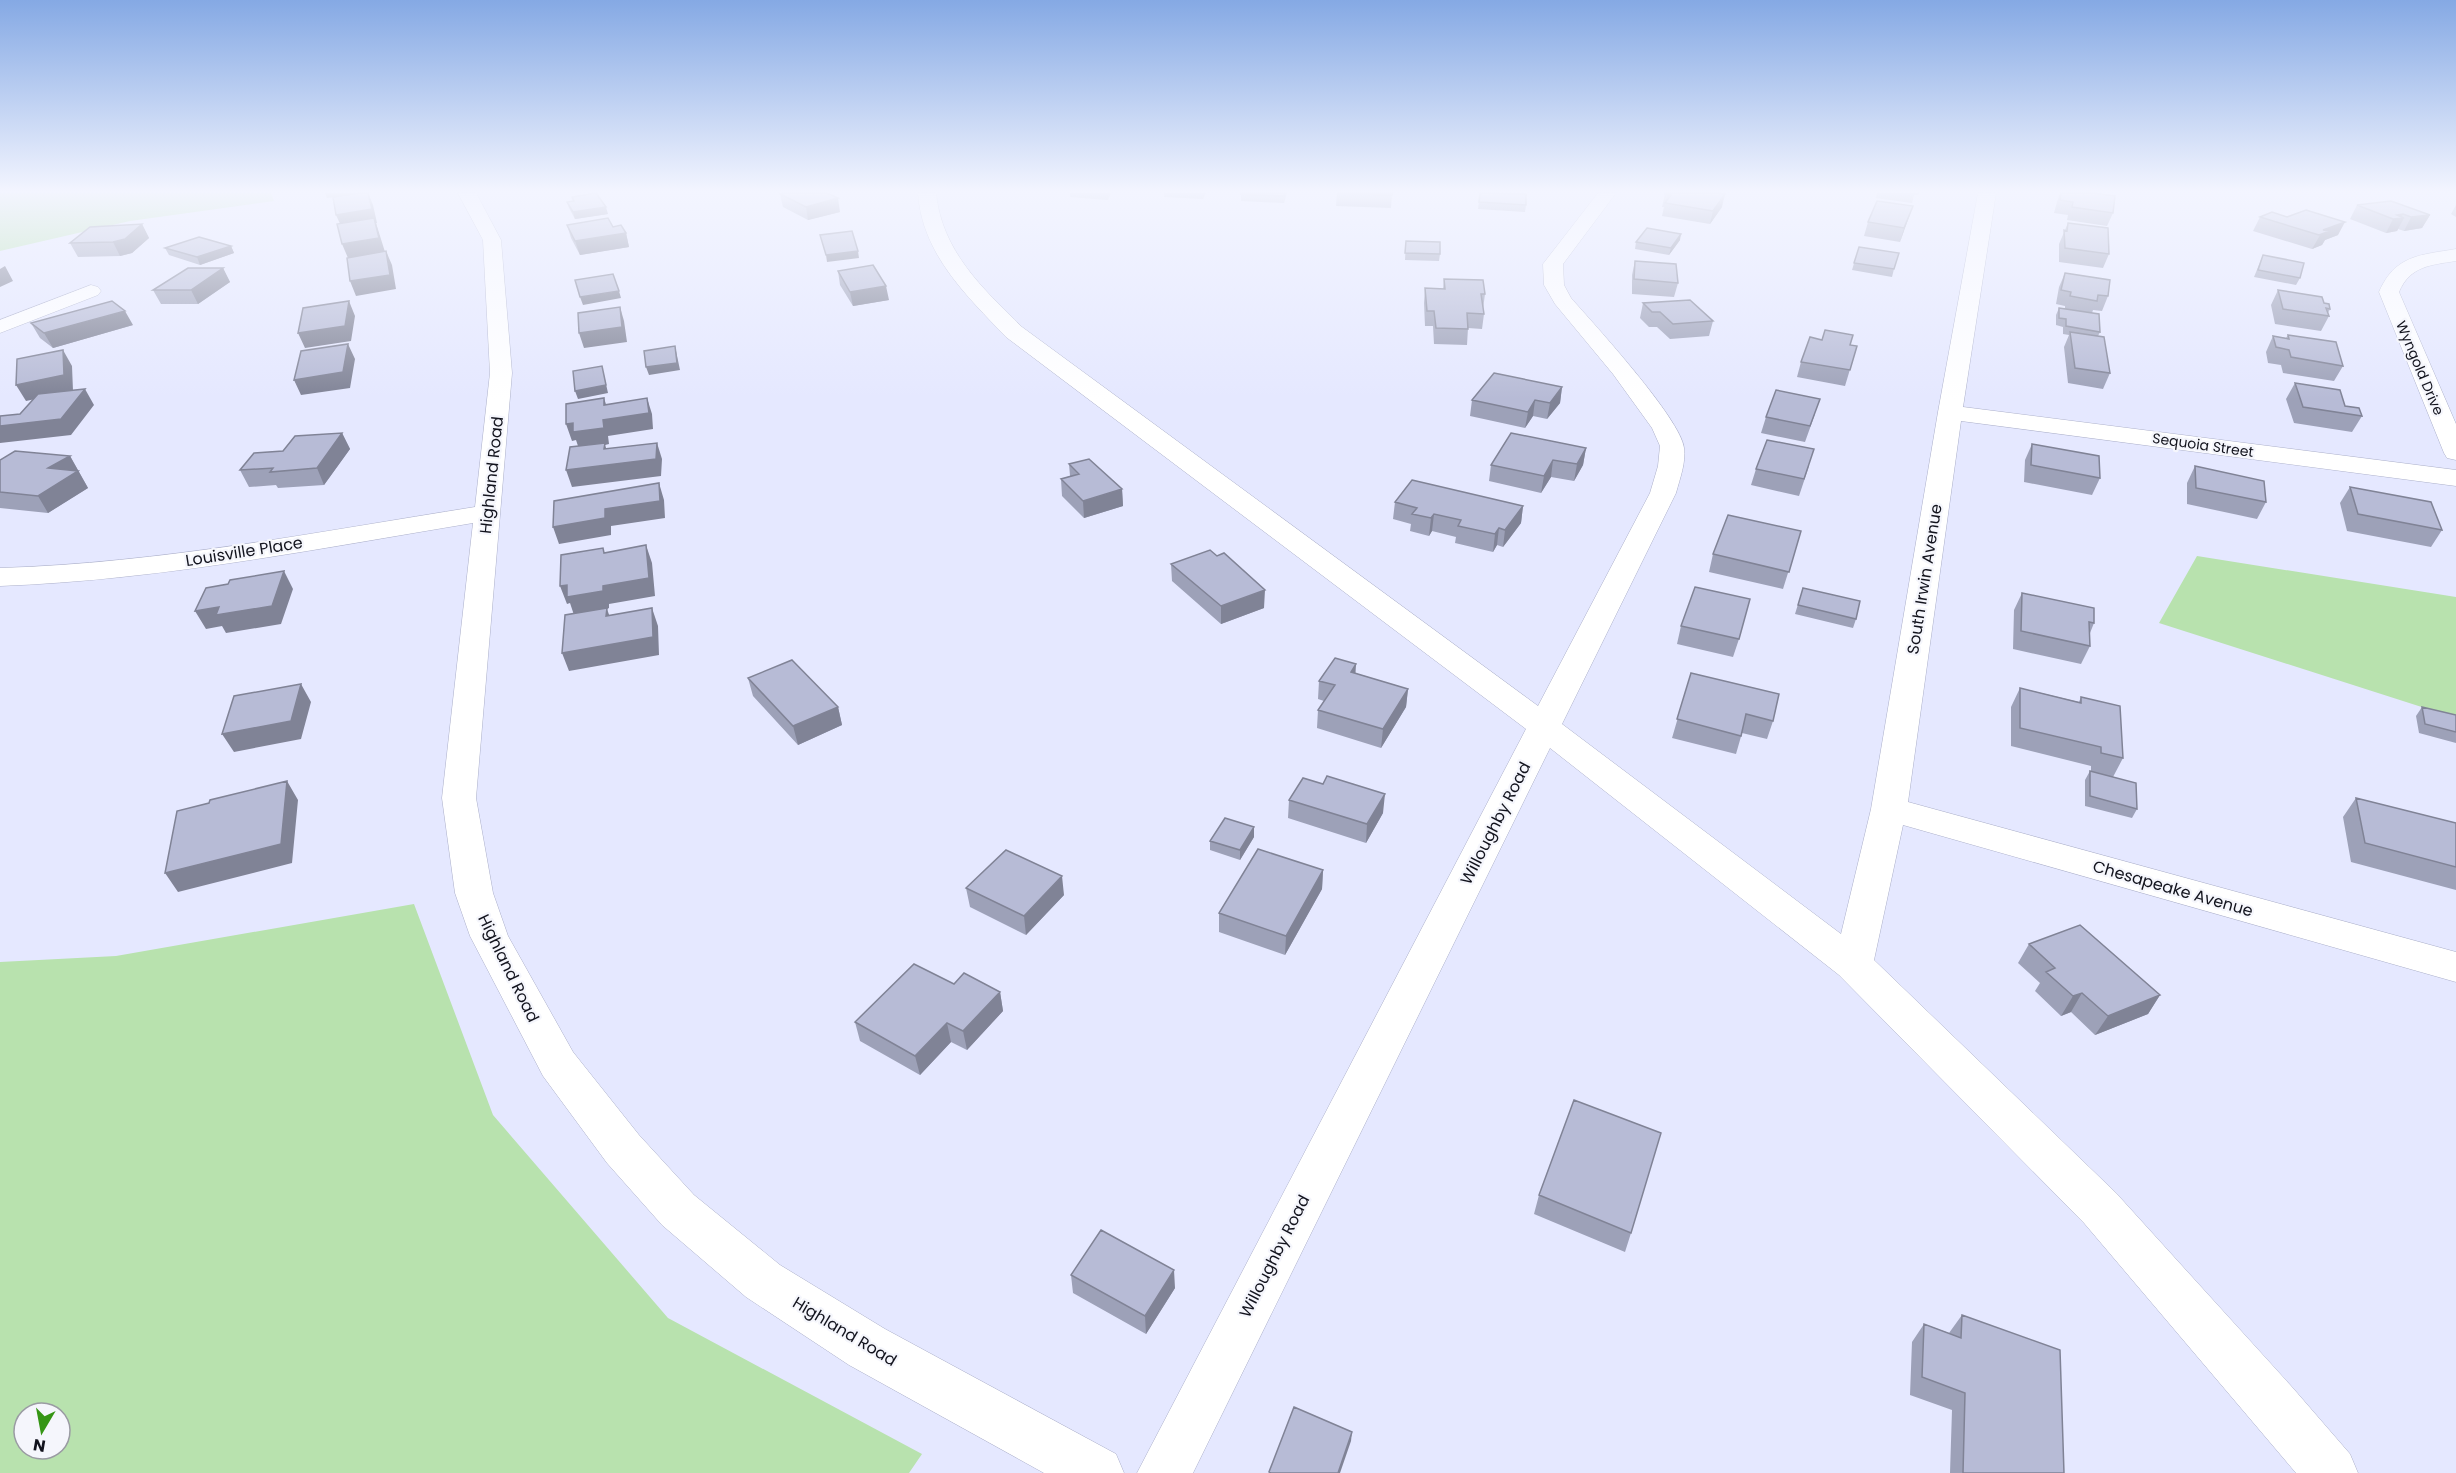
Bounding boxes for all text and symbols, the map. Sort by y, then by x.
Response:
street label: Wyngold Drive [2391,318,2449,419]
street label: Highland Road [474,415,509,535]
street label: Sequoia Street [2151,428,2255,462]
street label: South Irwin Avenue [1901,502,1948,656]
street label: Louisville Place [184,531,304,572]
street label: Willoughby Road [1455,758,1536,888]
street label: Chesapeake Avenue [2090,855,2256,922]
street label: Highland Road [472,910,545,1026]
street label: Willoughby Road [1234,1191,1315,1321]
street label: Highland Road [788,1291,901,1372]
north arrow [12,1401,72,1461]
text: N [32,1433,47,1458]

